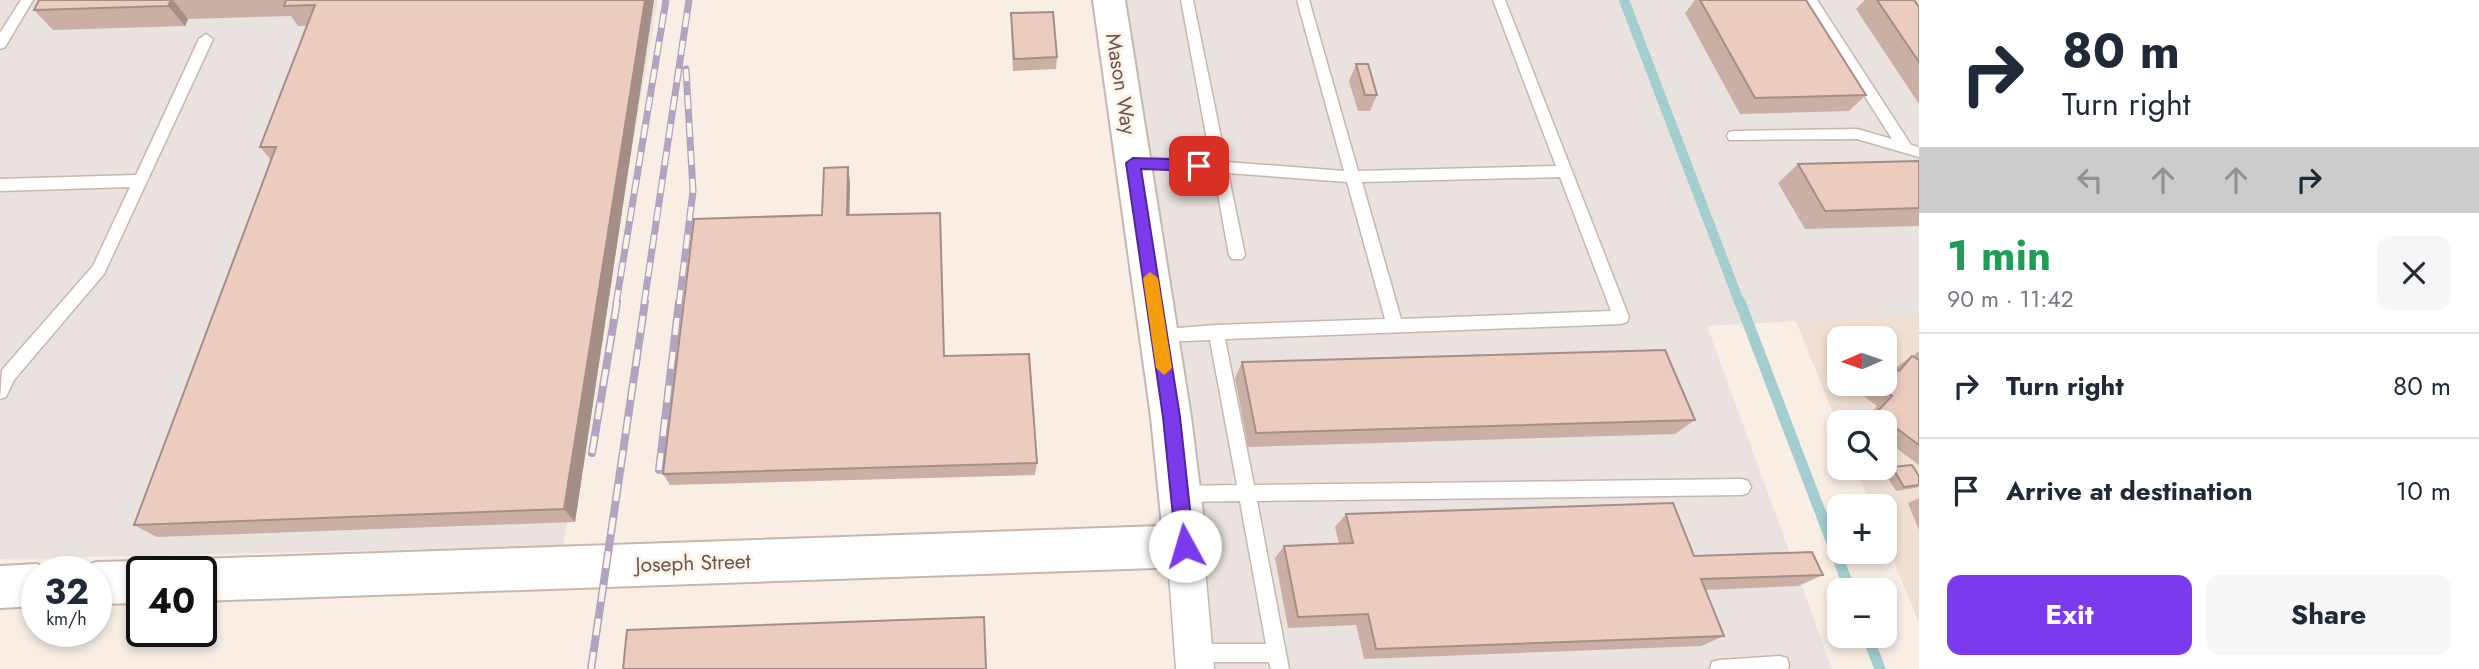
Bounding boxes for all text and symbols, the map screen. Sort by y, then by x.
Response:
text: 80 m [2062,16,2180,86]
icon: right [1947,28,2038,119]
street label: Mason Way [1098,31,1144,138]
text: Turn right [2062,81,2191,127]
pin [1169,136,1229,196]
icon: arrive [1180,147,1218,185]
icon: left [2071,161,2109,199]
icon: ahead [2144,161,2182,199]
icon: ahead [2217,161,2255,199]
icon: right [2290,161,2328,199]
text: 1 min [1947,225,2051,286]
button: close [2377,236,2451,310]
text: 90 m · 11:42 [1947,282,2074,316]
north arrow [1827,326,1897,396]
map controls [1827,326,1897,648]
icon: right [1947,367,1985,405]
text: Turn right [2006,367,2124,405]
text: 80 m [2393,367,2451,405]
button: search [1827,410,1897,480]
icon: arrive [1947,472,1985,510]
text: Arrive at destination [2006,472,2253,510]
text: 10 m [2396,472,2451,510]
button: + [1827,494,1897,564]
position arrow [1148,509,1222,583]
street label: Joseph Street [632,546,751,580]
speed limit sign: 40 [126,556,217,647]
text: 32 [44,567,89,617]
button: Exit [1947,575,2192,655]
button: Share [2206,575,2451,655]
button: − [1827,578,1897,648]
text: km/h [46,606,87,632]

